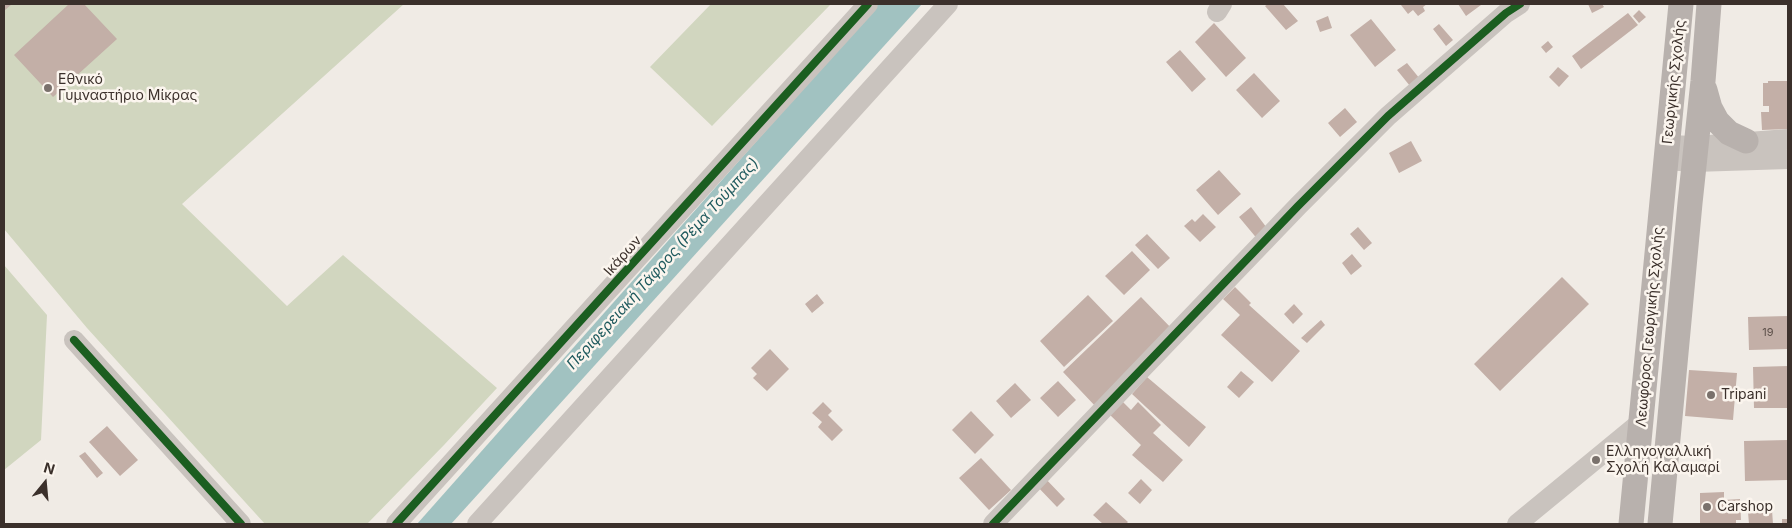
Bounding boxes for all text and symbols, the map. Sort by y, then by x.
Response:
street label: Γεωργικής Σχολής [1659,19,1689,145]
place label: Εθνικό Γυμναστήριο Μίκρας [58,72,197,104]
marker: Εθνικό Γυμναστήριο Μίκρας [42,82,54,94]
water label: Περιφερειακή Τάφρος (Ρέμα Τούμπας) [563,155,763,373]
street label: Λεωφόρος Γεωργικής Σχολής [1633,226,1667,428]
street label: Ικάρων [601,232,645,280]
house number: 19 [1762,326,1774,340]
place label: Tripani [1721,387,1766,403]
marker: Tripani [1705,389,1717,401]
place label: Ελληνογαλλική Σχολή Καλαμαρί [1606,444,1720,477]
marker: Ελληνογαλλική Σχολή Καλαμαρί [1590,454,1602,466]
north arrow [20,458,70,508]
text: N [42,458,57,478]
place label: Carshop [1717,499,1773,515]
marker: Carshop [1701,501,1713,513]

